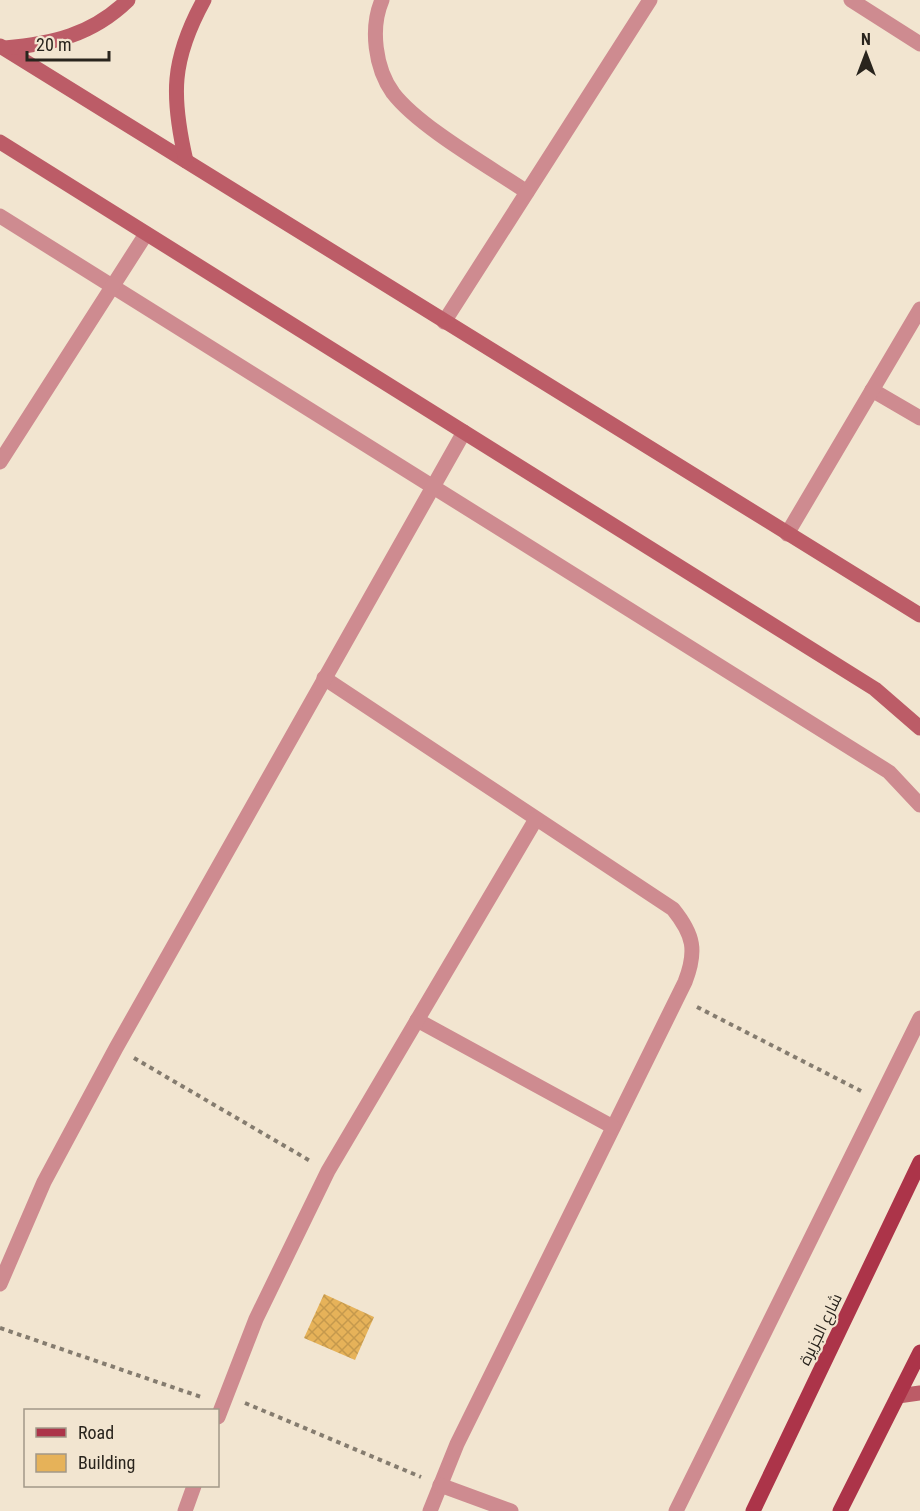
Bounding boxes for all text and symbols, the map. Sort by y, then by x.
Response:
scale bar [27,24,110,62]
north arrow [836,24,896,84]
text: N [861,30,871,49]
text: 20 m [36,34,71,55]
street label: شارع الجزيرة [795,1290,848,1369]
legend [24,1409,219,1487]
text: Road [78,1422,114,1443]
text: Building [78,1452,135,1473]

